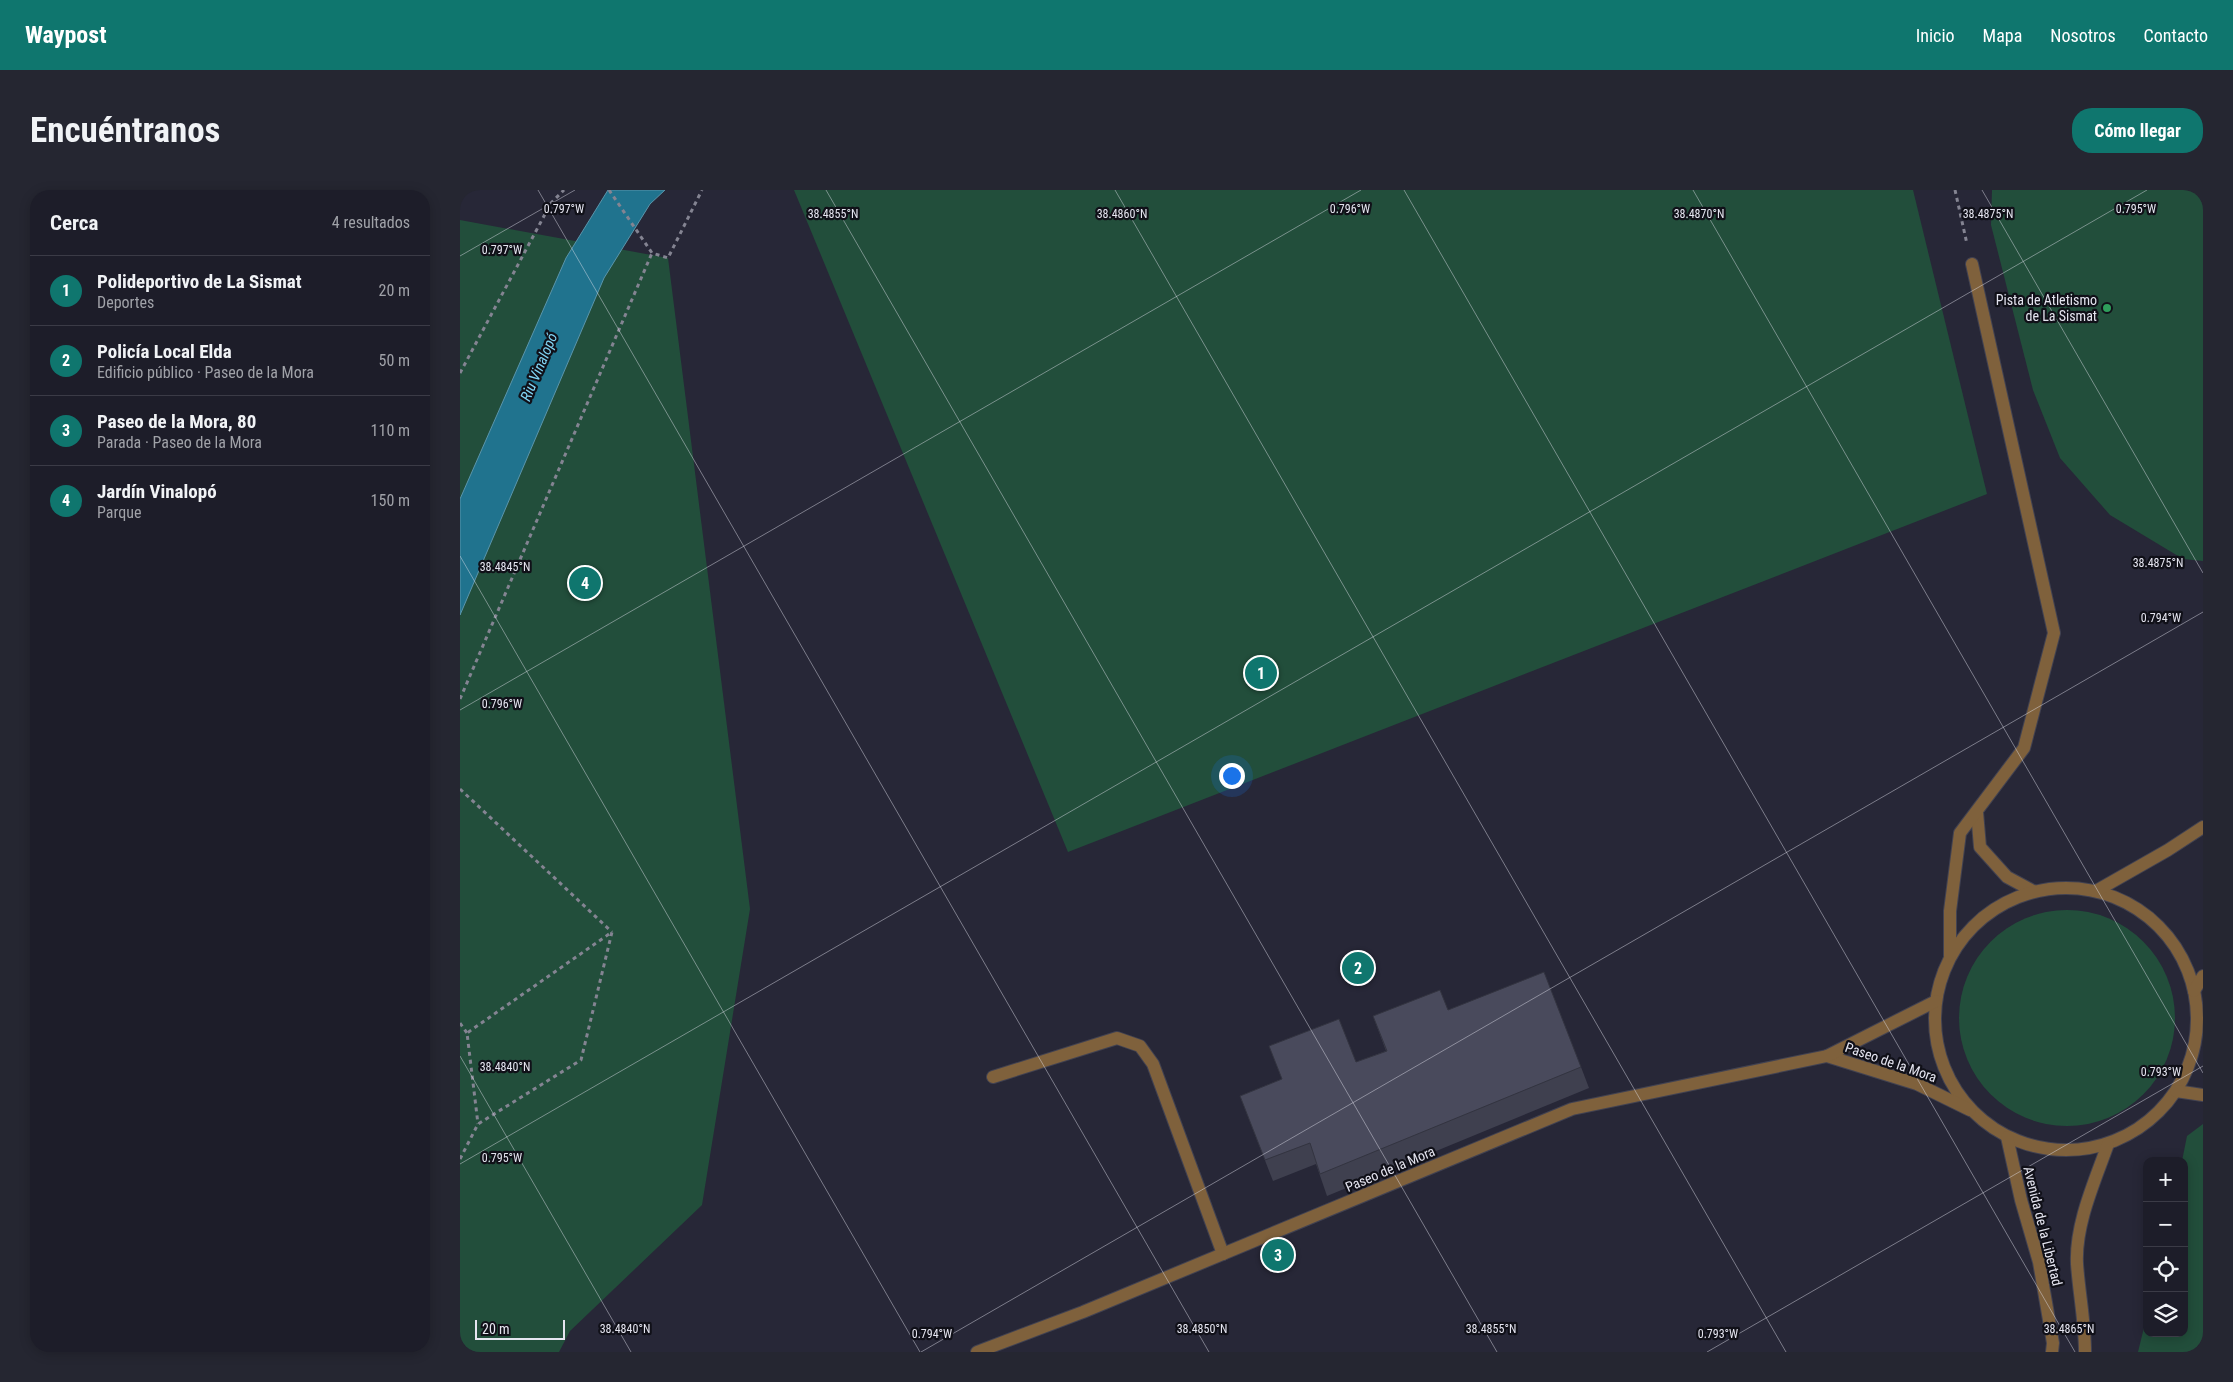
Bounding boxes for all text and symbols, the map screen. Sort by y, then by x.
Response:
text: Waypost [25,21,107,49]
text: Inicio [1916,25,1955,46]
text: Mapa [1983,25,2022,46]
text: Nosotros [2050,25,2116,46]
text: Contacto [2144,25,2208,46]
button: Cómo llegar [2072,108,2203,153]
text: Encuéntranos [30,110,221,151]
text: 0.797°W [544,202,584,216]
text: 0.796°W [1330,202,1370,216]
text: 0.795°W [2116,202,2156,216]
text: 38.4855°N [808,207,858,221]
text: 38.4860°N [1097,207,1147,221]
text: 38.4870°N [1674,207,1724,221]
text: 38.4875°N [1963,207,2013,221]
text: Cerca [50,211,98,235]
text: 4 resultados [332,213,410,232]
text: 0.797°W [482,243,522,257]
text: Polideportivo de La Sismat [97,270,302,293]
text: 1 [62,281,70,300]
text: 20 m [378,281,410,300]
place label: Pista de Atletismo de La Sismat [1996,292,2097,324]
text: Deportes [97,293,154,312]
marker: Pista de Atletismo de La Sismat [2101,302,2113,314]
water label: Riu Vinalopó [517,330,561,404]
text: Policía Local Elda [97,340,232,363]
text: 2 [62,351,70,370]
text: 50 m [378,351,410,370]
text: Edificio público · Paseo de la Mora [97,363,314,382]
text: Paseo de la Mora, 80 [97,410,256,433]
text: 3 [62,421,70,440]
text: 110 m [371,421,410,440]
text: Parada · Paseo de la Mora [97,433,262,452]
text: Jardín Vinalopó [97,480,217,503]
text: 4 [62,491,70,510]
text: 150 m [371,491,410,510]
text: Parque [97,503,141,522]
text: 38.4875°N [2133,556,2183,570]
text: 38.4845°N [480,560,530,574]
pin: 4 [569,564,601,602]
text: 0.794°W [2141,611,2181,625]
pin: 1 [1245,654,1277,692]
text: 0.796°W [482,697,522,711]
your location [1219,763,1245,789]
pin: 2 [1342,949,1374,987]
street label: Paseo de la Mora [1843,1039,1939,1085]
text: 38.4840°N [480,1060,530,1074]
text: 0.793°W [2141,1065,2181,1079]
street label: Paseo de la Mora [1343,1143,1437,1195]
text: 0.795°W [482,1151,522,1165]
map controls [2143,1157,2188,1337]
button: + [2143,1157,2188,1202]
street label: Avenida de la Libertad [2020,1165,2066,1287]
button: − [2143,1202,2188,1247]
pin: 3 [1262,1236,1294,1274]
button: locate [2143,1247,2188,1292]
button: layers [2143,1292,2188,1337]
scale bar [475,1317,565,1340]
text: 20 m [482,1321,510,1337]
text: 38.4840°N [600,1322,650,1336]
text: 38.4850°N [1177,1322,1227,1336]
text: 38.4855°N [1466,1322,1516,1336]
text: 38.4865°N [2044,1322,2094,1336]
text: 0.794°W [912,1327,952,1341]
text: 0.793°W [1698,1327,1738,1341]

